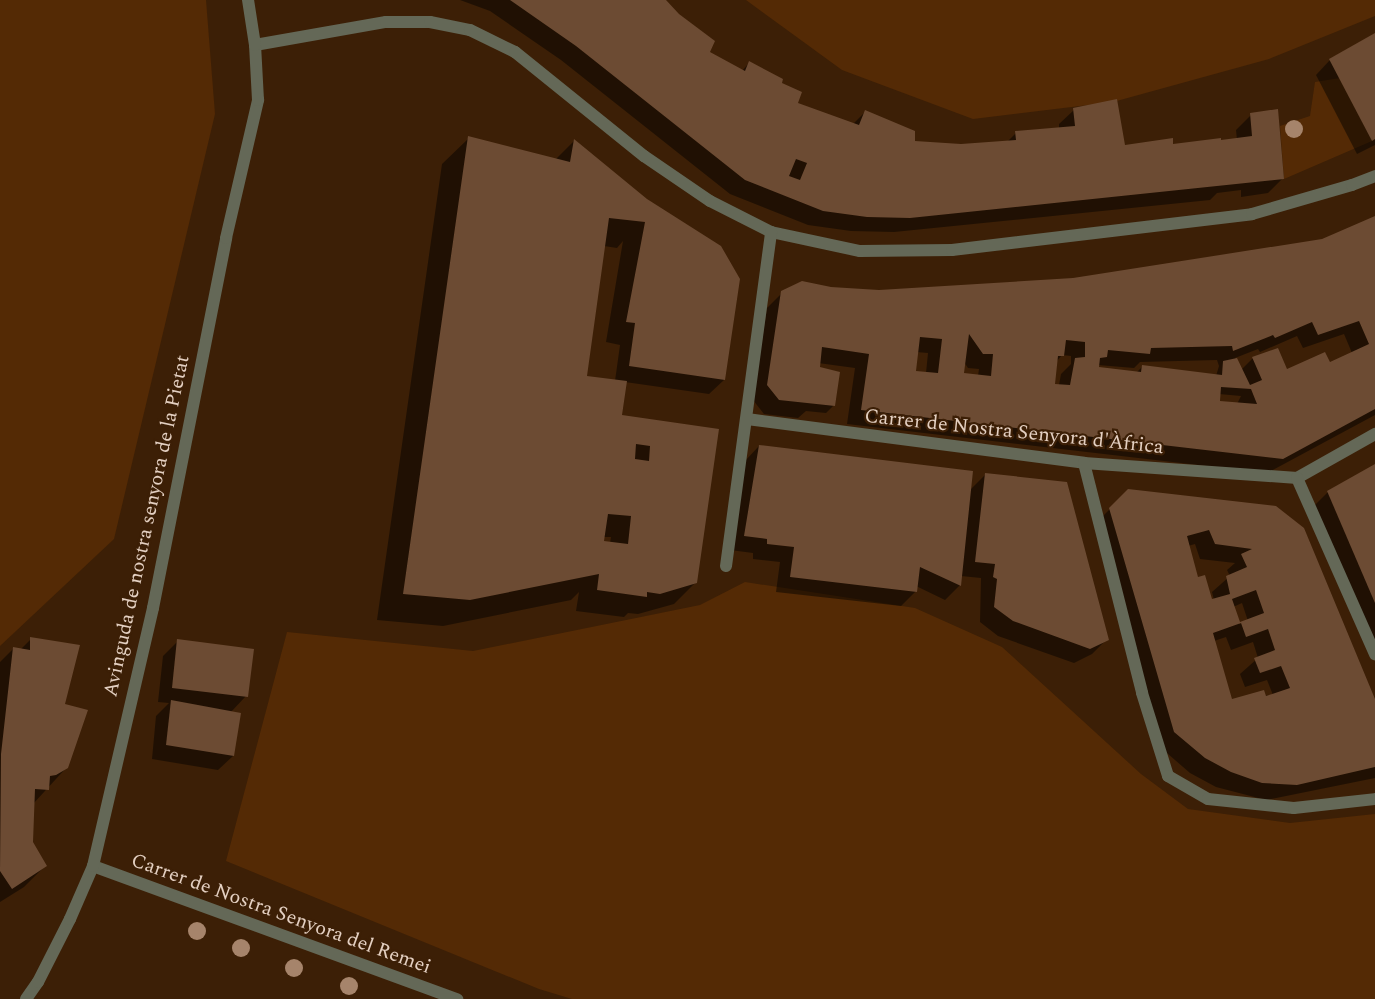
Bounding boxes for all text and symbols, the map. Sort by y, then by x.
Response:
street label: Avinguda de nostra senyora de la Pietat [99,353,195,699]
street label: Carrer de Nostra Senyora d'Àfrica [863,404,1165,460]
street label: Carrer de Nostra Senyora del Remei [128,848,434,980]

